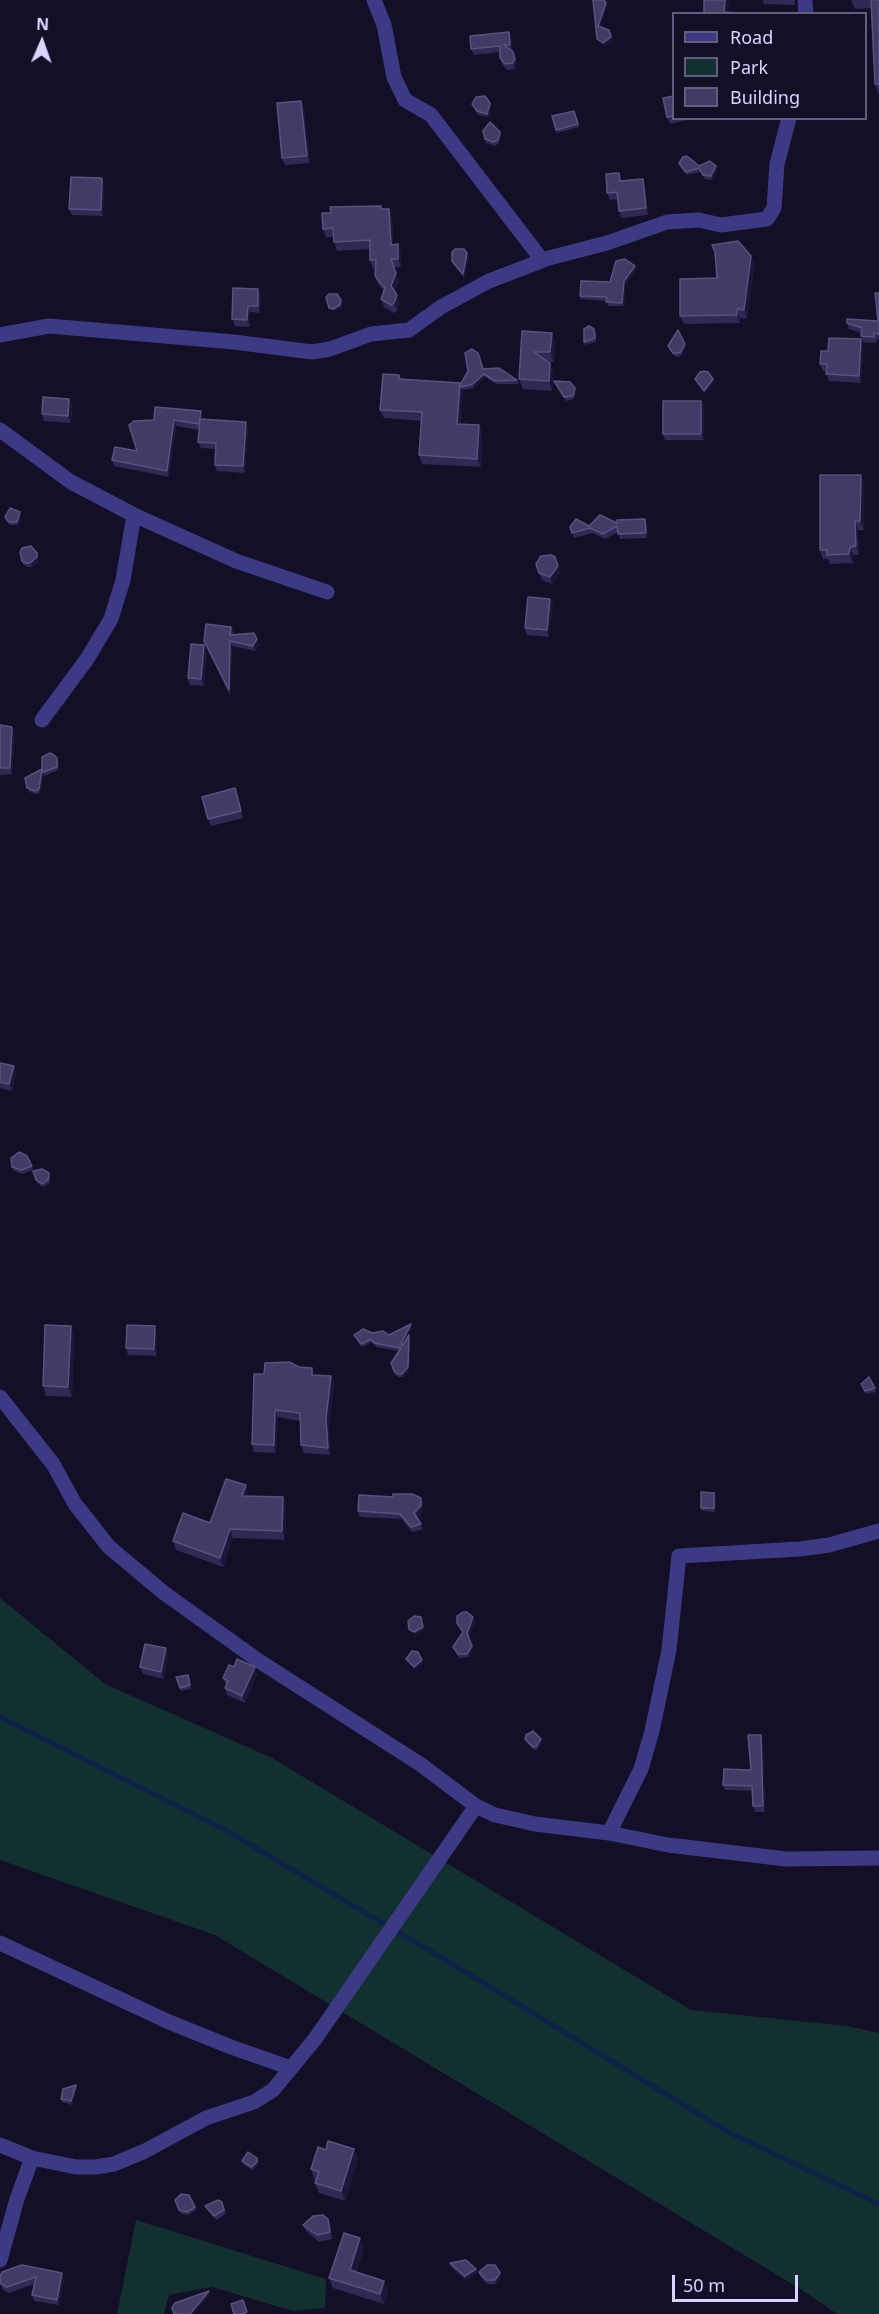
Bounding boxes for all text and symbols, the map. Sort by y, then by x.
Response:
north arrow [12,12,72,72]
legend [672,12,867,120]
text: N [36,13,50,35]
text: Road [730,25,773,49]
text: Park [730,55,768,79]
text: Building [730,85,800,109]
scale bar [675,2263,801,2301]
text: 50 m [683,2273,725,2297]

